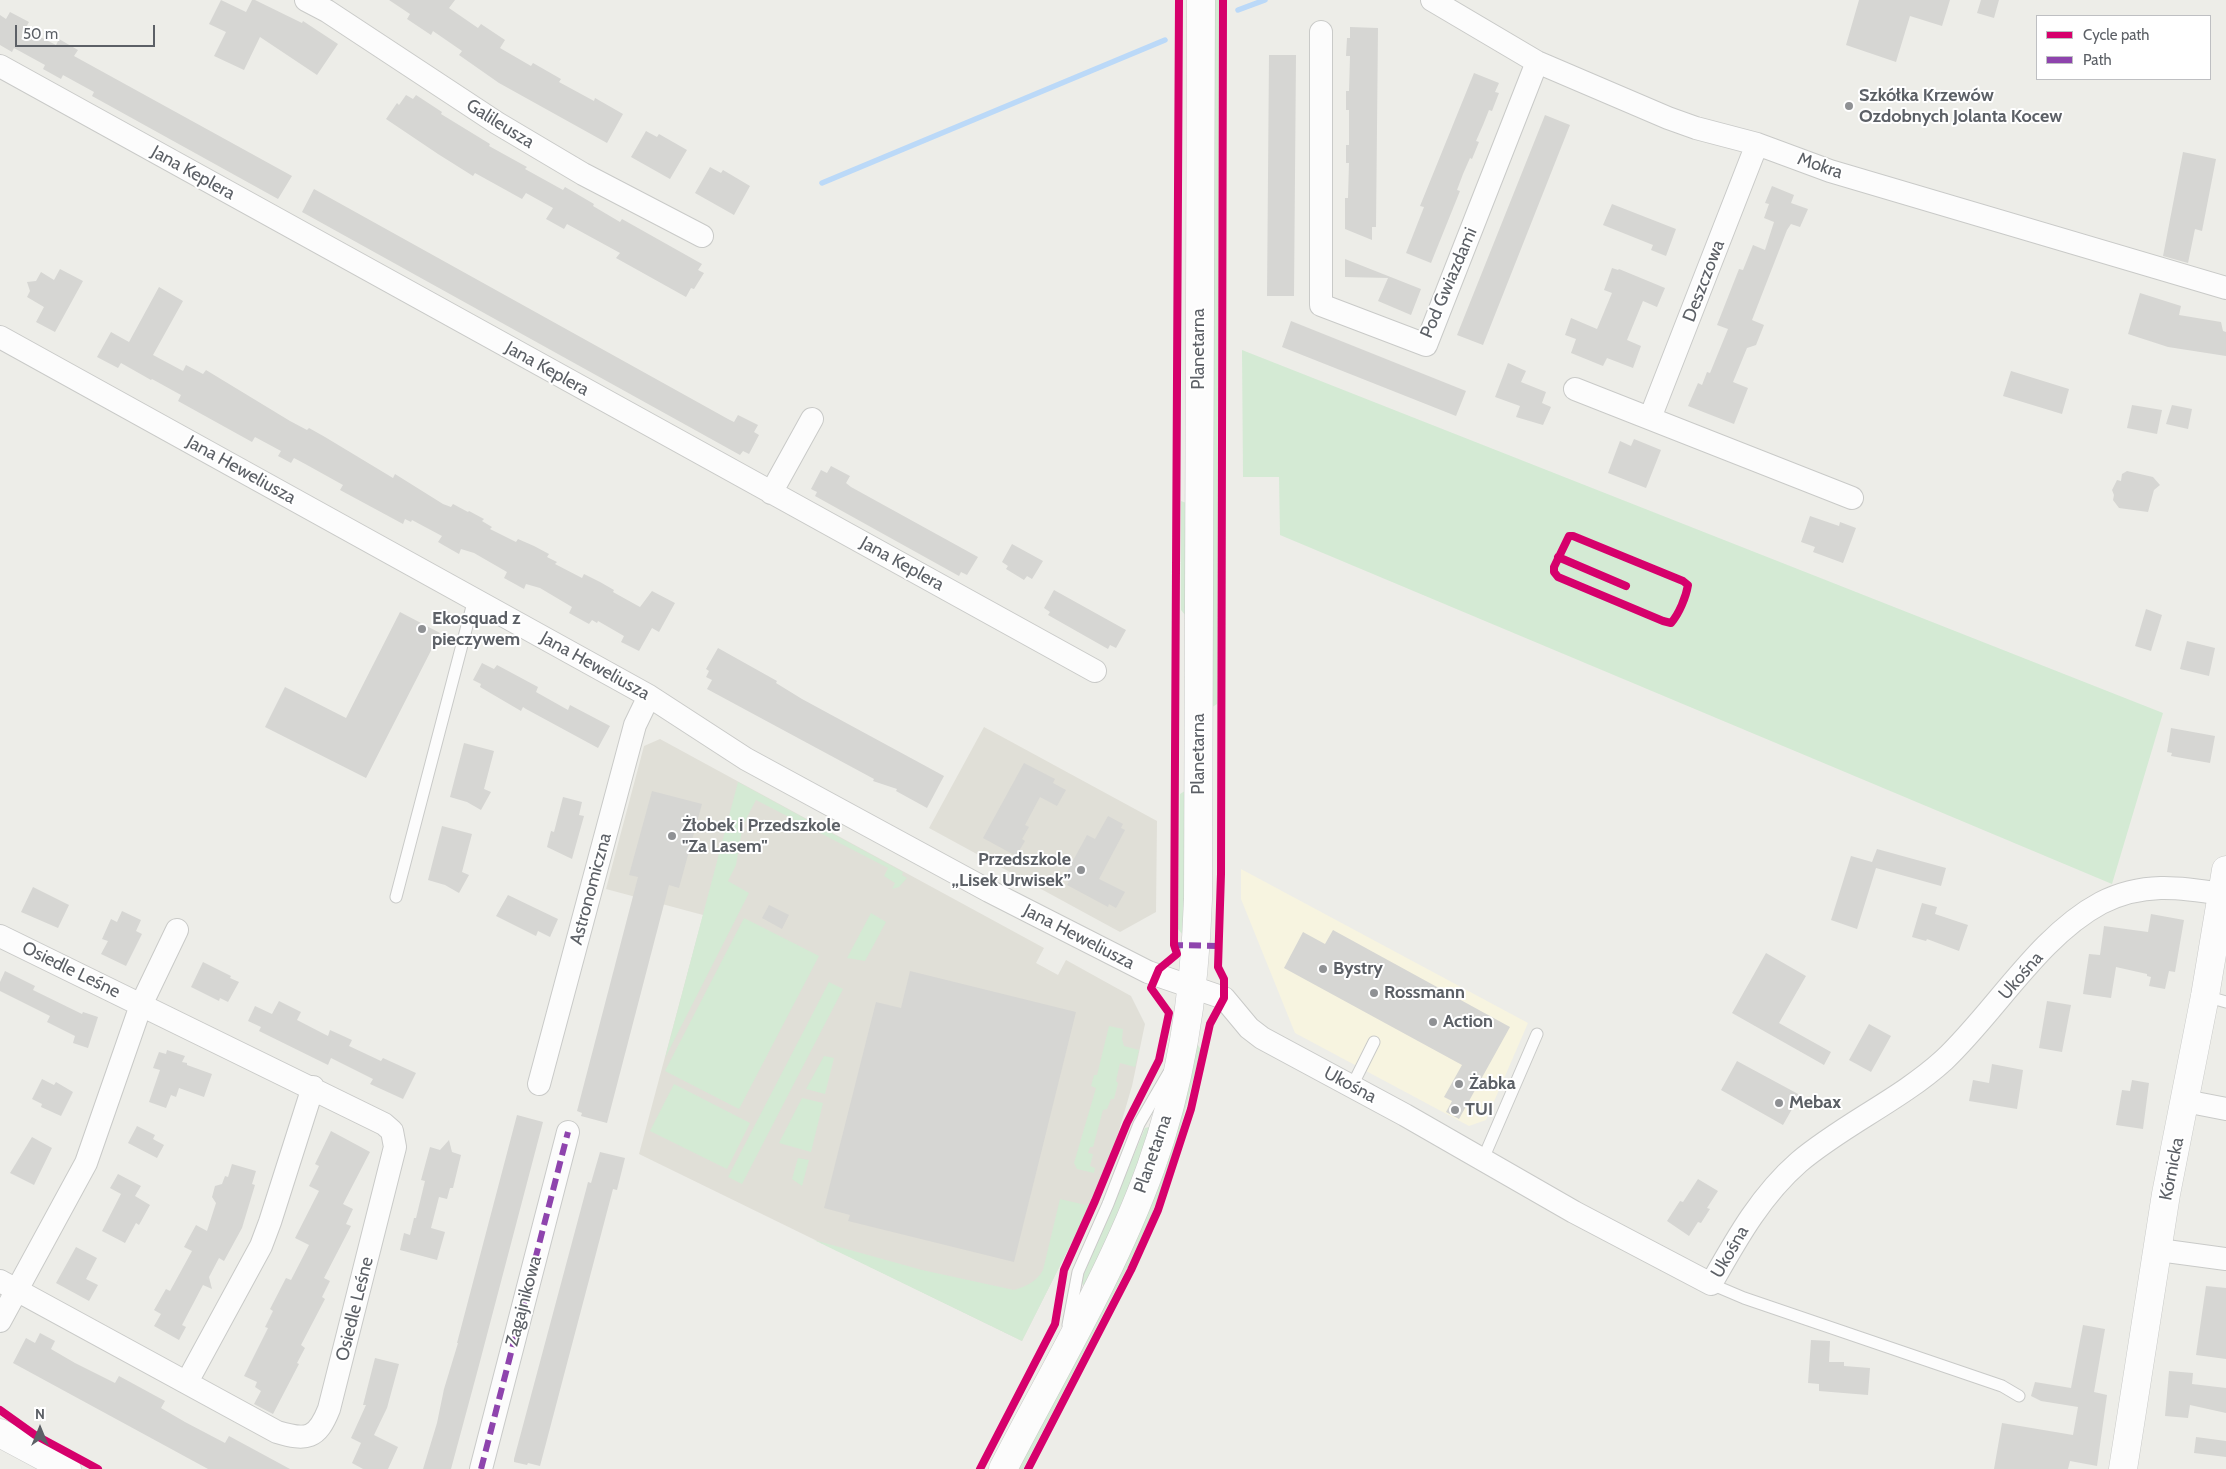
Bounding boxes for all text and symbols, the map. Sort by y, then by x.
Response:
scale bar [18,15,158,47]
legend [2036,15,2211,80]
text: 50 m [23,25,58,43]
text: Cycle path [2083,26,2149,44]
text: Path [2083,51,2112,69]
place label: Szkółka Krzewów Ozdobnych Jolanta Kocew [1859,85,2062,128]
street label: Galileusza [462,95,538,153]
marker: Szkółka Krzewów Ozdobnych Jolanta Kocew [1843,100,1855,112]
street label: Jana Keplera [147,141,239,205]
street label: Mokra [1794,148,1846,184]
street label: Pod Gwiazdami [1416,224,1482,342]
street label: Deszczowa [1679,237,1729,325]
street label: Planetarna [1188,308,1210,390]
street label: Jana Keplera [501,337,593,401]
street label: Jana Heweliusza [183,431,299,509]
street label: Jana Keplera [856,532,948,596]
place label: Ekosquad z pieczywem [432,608,520,650]
marker: Ekosquad z pieczywem [416,623,428,635]
street label: Jana Heweliusza [537,627,653,705]
street label: Planetarna [1188,713,1210,795]
place label: Żłobek i Przedszkole "Za Lasem" [682,815,841,858]
marker: Żłobek i Przedszkole "Za Lasem" [666,830,678,842]
street label: Astronomiczna [566,831,616,947]
place label: Przedszkole „Lisek Urwisek” [951,849,1071,892]
marker: Przedszkole „Lisek Urwisek” [1075,864,1087,876]
street label: Jana Heweliusza [1020,900,1138,974]
street label: Osiedle Leśne [18,937,124,1003]
street label: Ukośna [1994,948,2048,1004]
place label: Bystry [1333,958,1383,980]
marker: Bystry [1317,963,1329,975]
place label: Rossmann [1384,982,1465,1004]
marker: Rossmann [1368,987,1380,999]
place label: Action [1443,1011,1493,1033]
marker: Action [1427,1016,1439,1028]
street label: Ukośna [1320,1062,1380,1108]
place label: Żabka [1469,1073,1516,1095]
marker: Żabka [1453,1078,1465,1090]
place label: Mebax [1789,1092,1841,1114]
marker: Mebax [1773,1097,1785,1109]
place label: TUI [1465,1099,1493,1121]
marker: TUI [1449,1104,1461,1116]
street label: Planetarna [1130,1112,1176,1196]
street label: Kórnicka [2155,1136,2189,1202]
street label: Ukośna [1707,1222,1753,1282]
street label: Zagajnikowa [502,1253,546,1349]
street label: Osiedle Leśne [332,1255,378,1363]
north arrow [15,1404,65,1454]
text: N [35,1405,45,1423]

